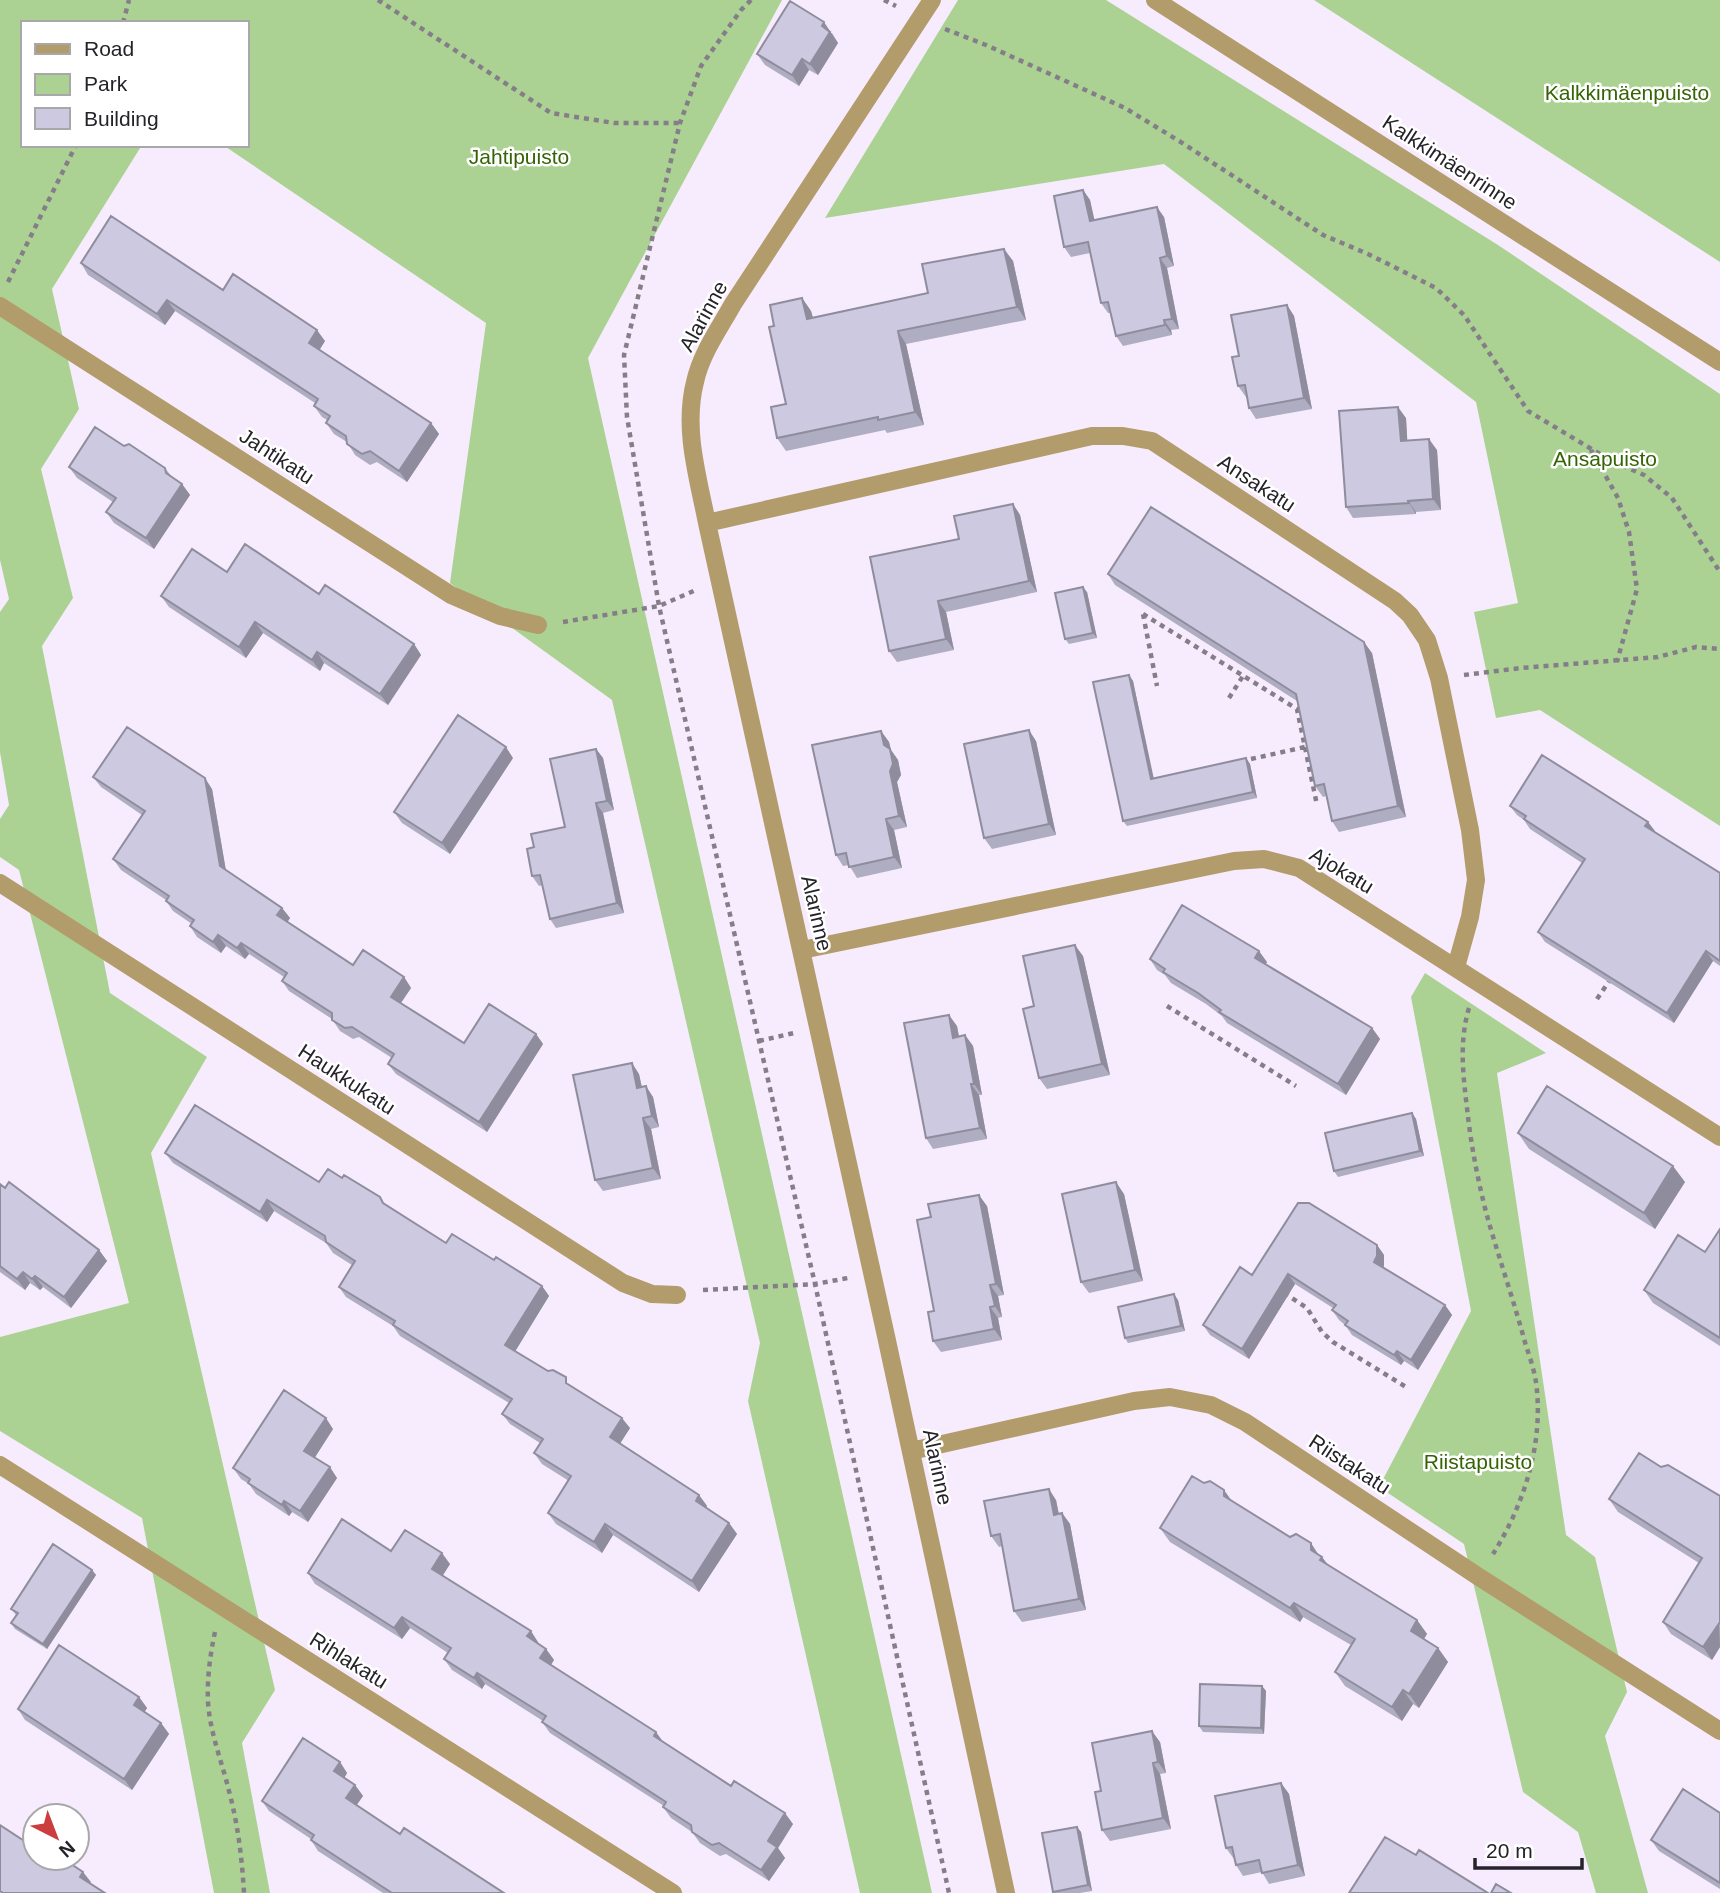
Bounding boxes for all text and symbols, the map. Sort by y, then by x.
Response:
legend [21,21,248,147]
text: Road [84,37,134,60]
text: Park [84,72,128,95]
park label: Kalkkimäenpuisto [1545,81,1709,104]
text: Building [84,107,159,130]
street label: Kalkkimäenrinne [1379,110,1521,214]
park label: Jahtipuisto [469,145,569,168]
street label: Alarinne [674,277,732,355]
street label: Jahtikatu [235,423,319,489]
park label: Ansapuisto [1553,447,1657,470]
street label: Ansakatu [1214,450,1300,516]
street label: Ajokatu [1306,842,1378,898]
street label: Alarinne [797,873,837,953]
street label: Haukkukatu [294,1039,400,1119]
street label: Alarinne [919,1427,957,1507]
street label: Riistakatu [1305,1429,1395,1499]
park label: Riistapuisto [1424,1450,1532,1473]
street label: Rihlakatu [306,1627,392,1693]
north arrow [21,1802,91,1872]
scale bar [1475,1826,1582,1870]
text: N [55,1837,79,1862]
text: 20 m [1486,1839,1533,1862]

